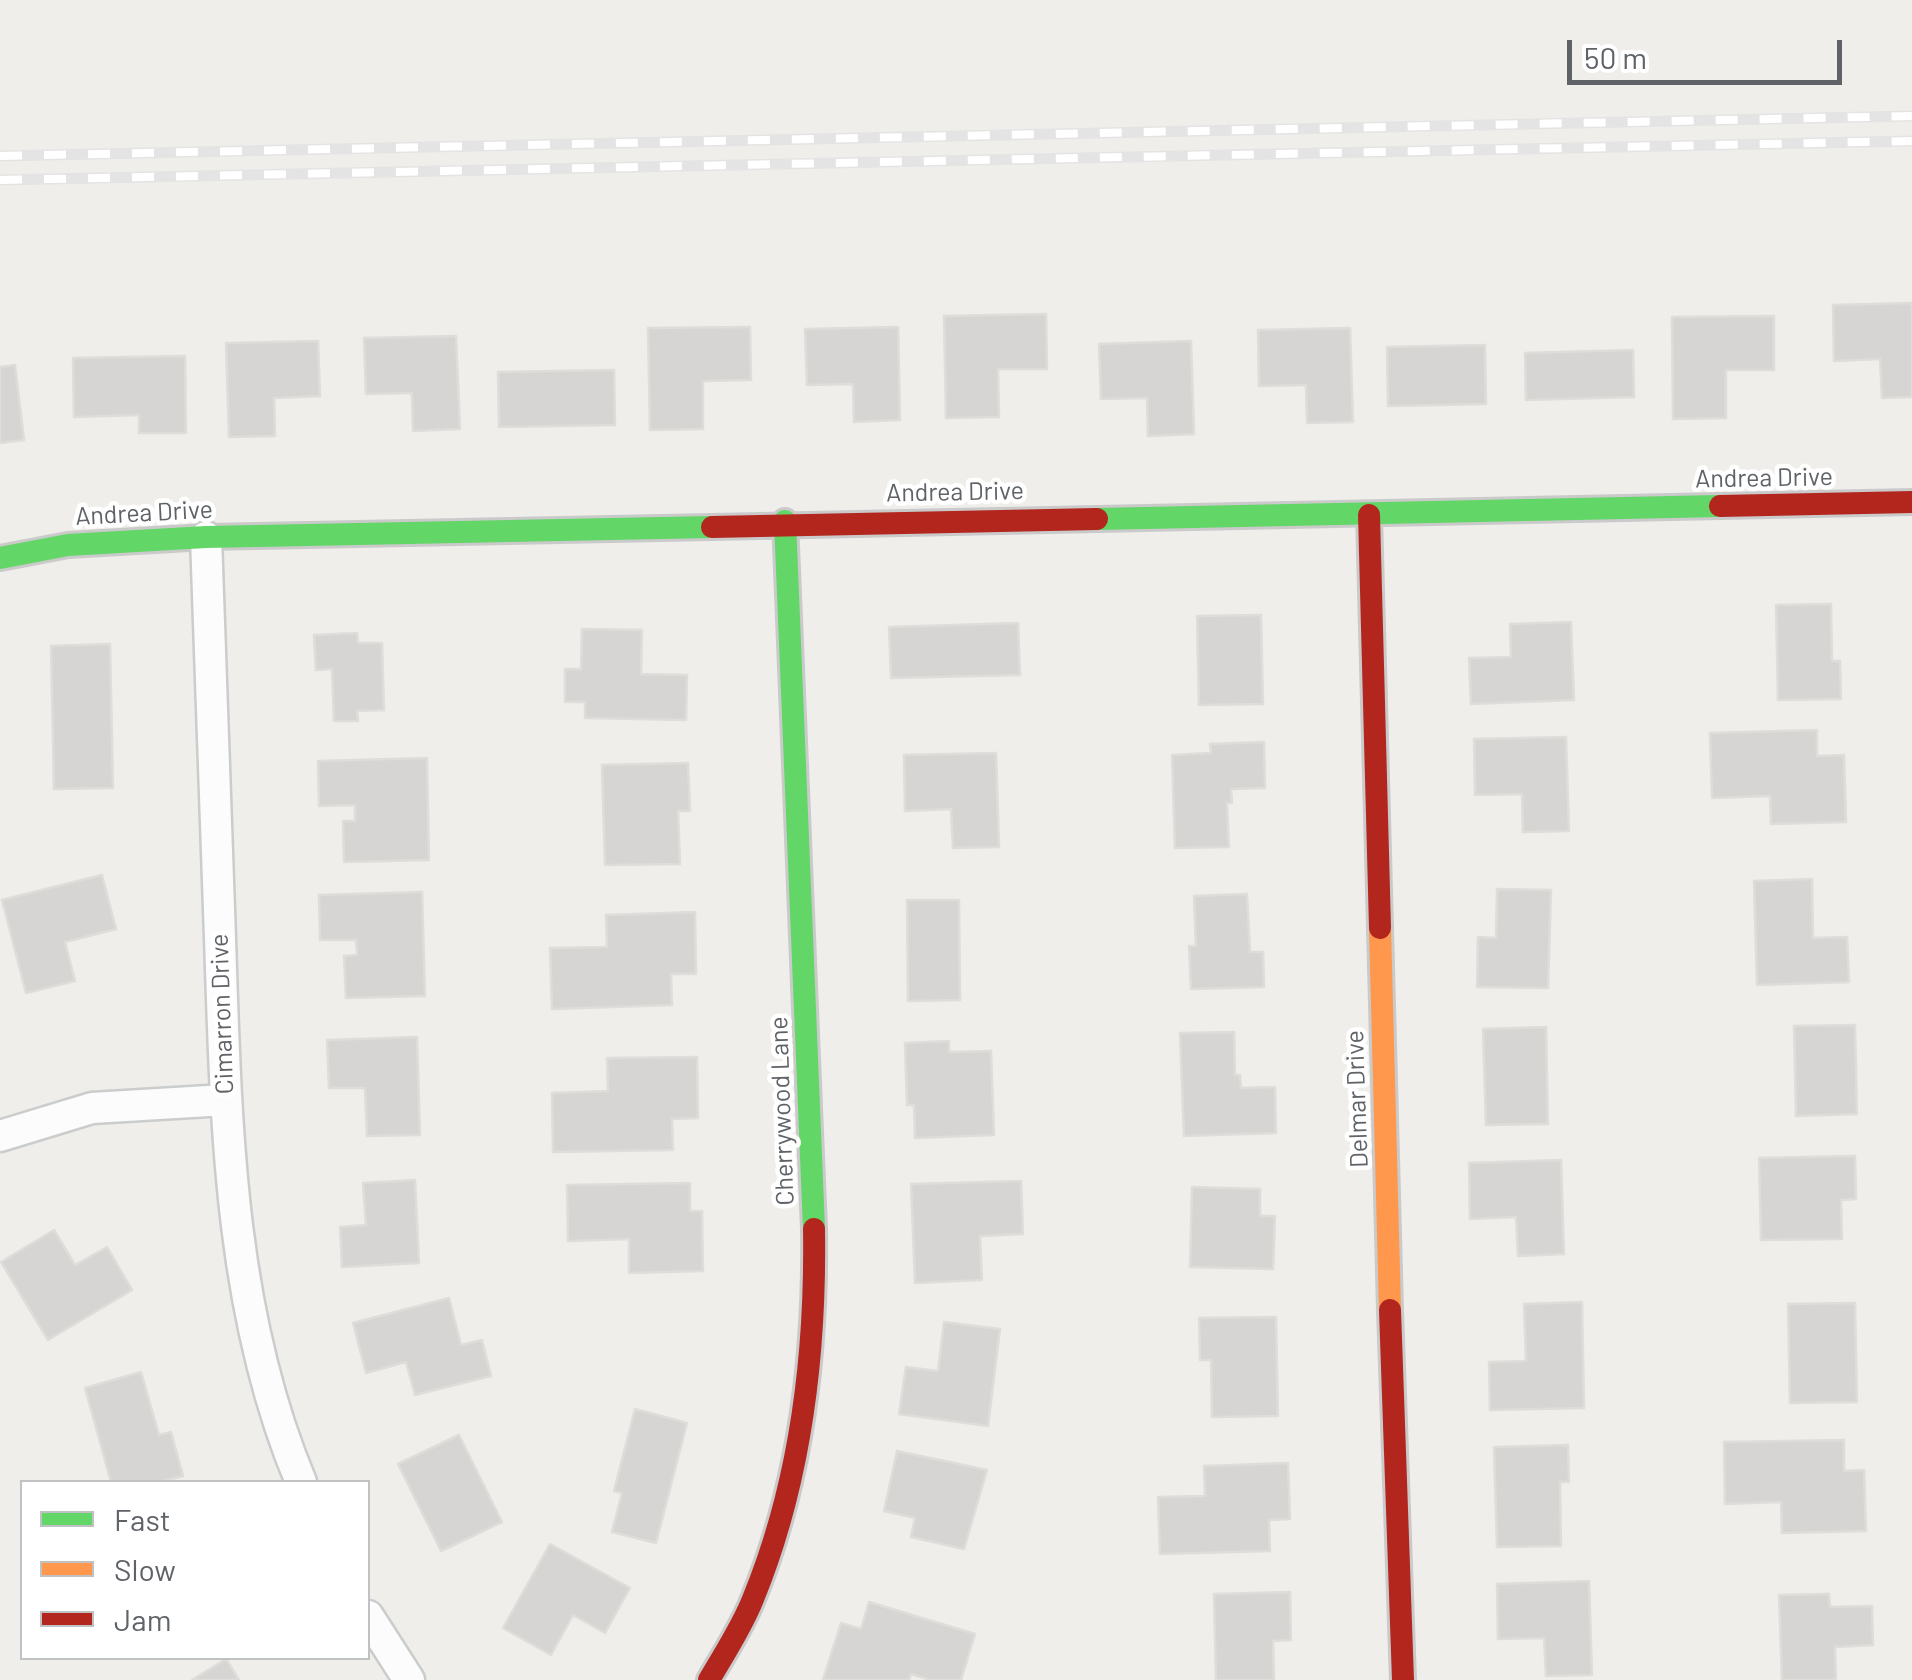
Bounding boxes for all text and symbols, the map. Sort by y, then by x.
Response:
scale bar [1572,20,1847,82]
text: 50 m [1584,39,1647,75]
street label: Andrea Drive [1695,462,1833,494]
street label: Andrea Drive [886,476,1024,508]
street label: Andrea Drive [74,494,214,532]
street label: Cimarron Drive [204,933,240,1095]
street label: Cherrywood Lane [764,1016,800,1206]
street label: Delmar Drive [1340,1030,1374,1168]
legend [20,1480,370,1660]
text: Fast [114,1501,171,1537]
text: Slow [114,1551,176,1587]
text: Jam [114,1601,171,1637]

